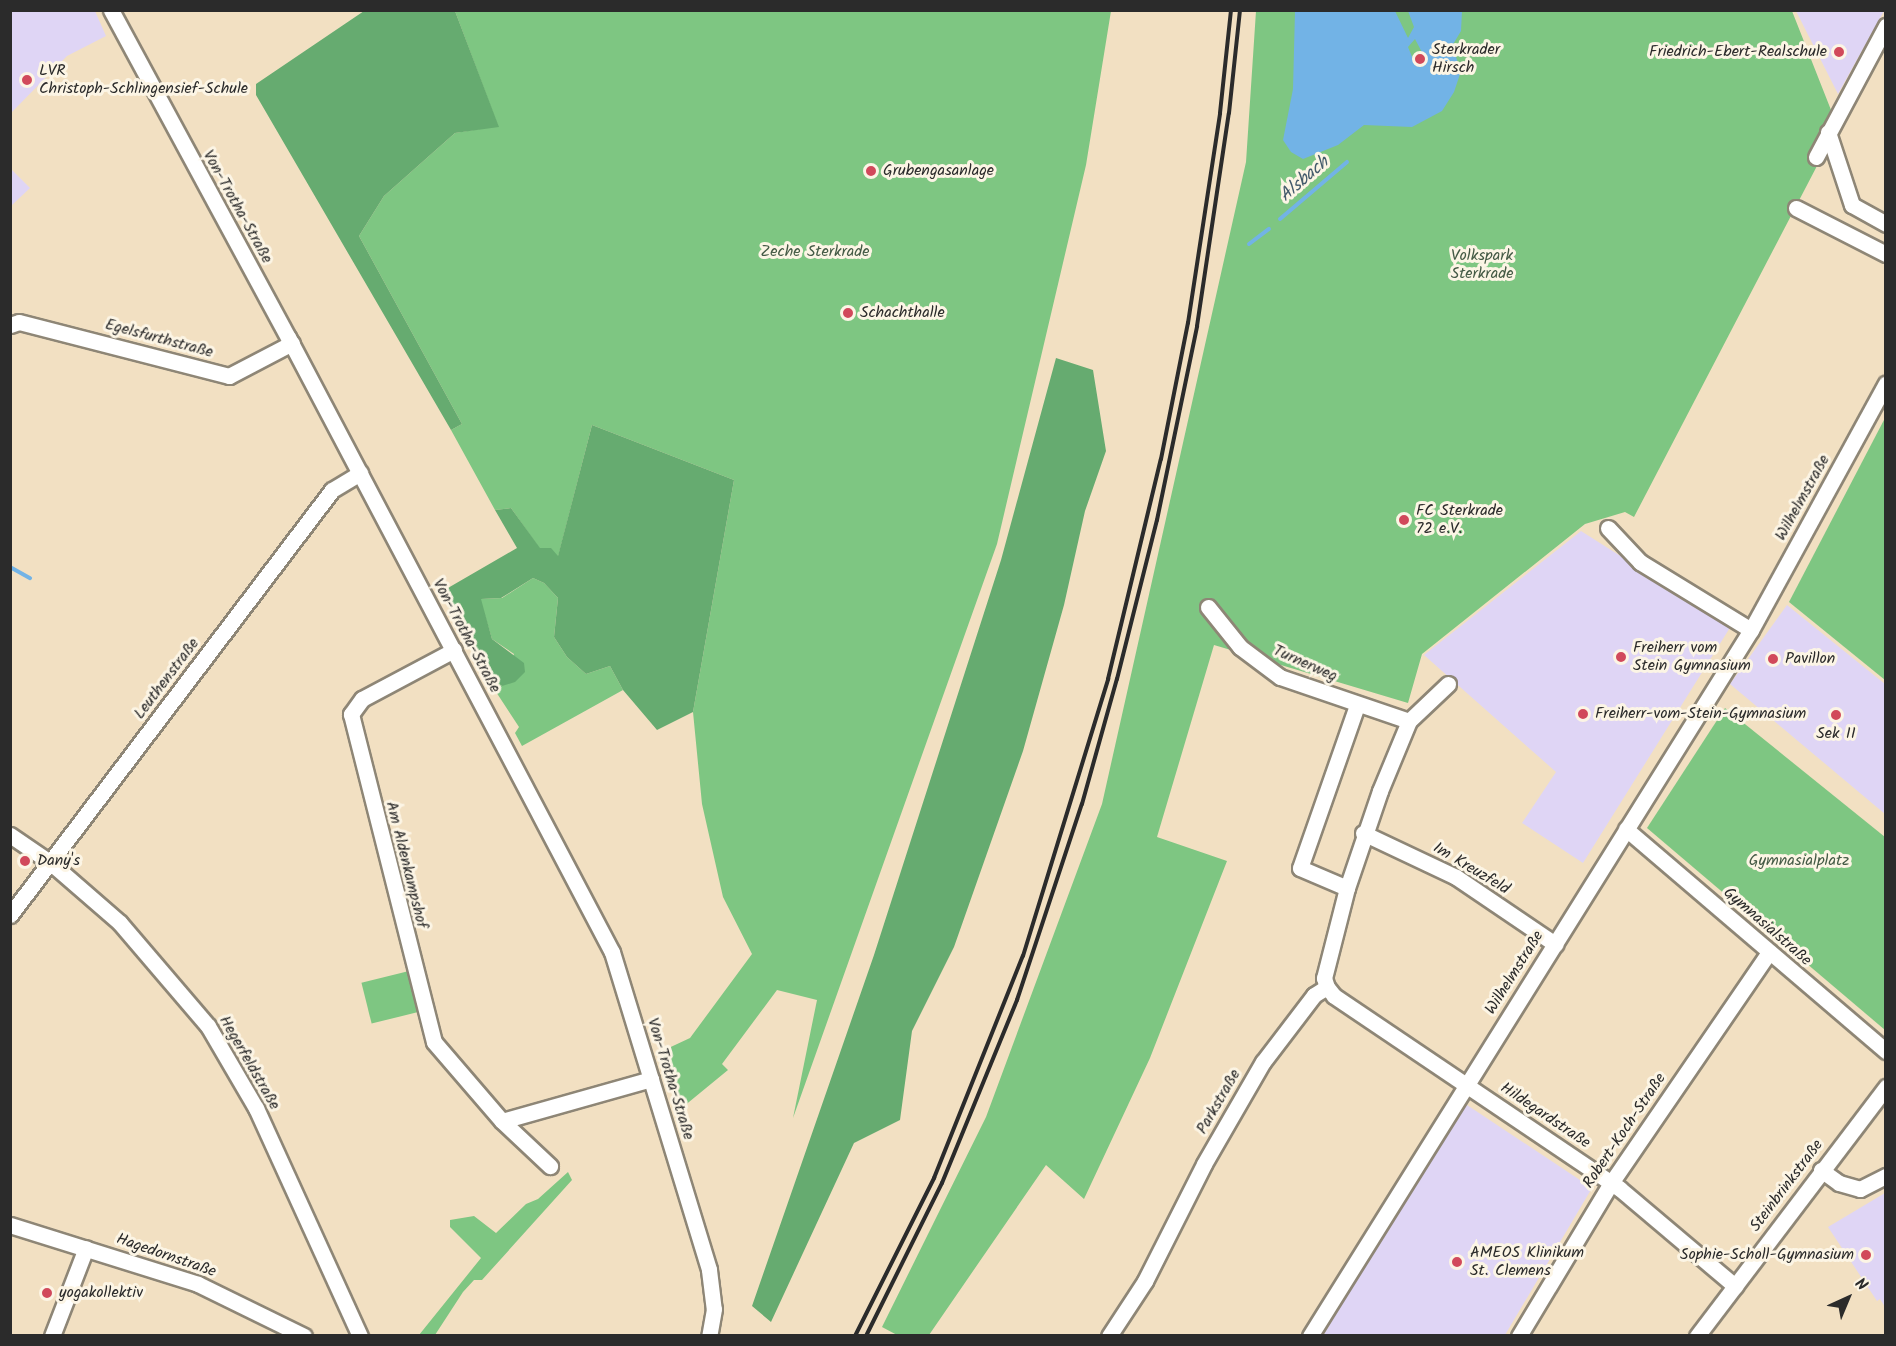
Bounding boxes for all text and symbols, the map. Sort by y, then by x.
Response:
place label: Sterkrader Hirsch [1432,40,1500,78]
place label: Friedrich-Ebert-Realschule [1649,42,1827,62]
marker: Friedrich-Ebert-Realschule [1832,45,1846,59]
marker: Sterkrader Hirsch [1413,52,1427,66]
place label: LVR Christoph-Schlingensief-Schule [39,61,248,99]
marker: LVR Christoph-Schlingensief-Schule [20,73,34,87]
street label: Von-Trotha-Straße [198,147,276,267]
water label: Alsbach [1276,153,1334,207]
place label: Grubengasanlage [883,161,994,181]
marker: Grubengasanlage [864,164,878,178]
park label: Zeche Sterkrade [760,242,870,262]
park label: Volkspark Sterkrade [1451,246,1513,284]
place label: Schachthalle [860,303,945,323]
marker: Schachthalle [841,306,855,320]
street label: Egelsfurthstraße [103,315,215,363]
street label: Wilhelmstraße [1772,452,1834,544]
place label: FC Sterkrade 72 e.V. [1416,501,1503,539]
marker: FC Sterkrade 72 e.V. [1397,513,1411,527]
street label: Von-Trotha-Straße [428,576,504,696]
street label: Leuthenstraße [130,635,204,723]
place label: Freiherr vom Stein Gymnasium [1633,638,1751,676]
street label: Turnerweg [1270,641,1340,687]
place label: Pavillon [1785,649,1835,669]
marker: Freiherr vom Stein Gymnasium [1614,650,1628,664]
marker: Pavillon [1766,652,1780,666]
place label: Freiherr-vom-Stein-Gymnasium [1595,704,1806,724]
marker: Freiherr-vom-Stein-Gymnasium [1576,707,1590,721]
marker: Sek II [1829,708,1843,722]
place label: Sek II [1816,724,1856,744]
street label: Am Aldenkampshof [381,799,431,931]
street label: Im Kreuzfeld [1429,839,1513,899]
place label: Dany's [37,851,80,871]
park label: Gymnasialplatz [1749,851,1849,871]
marker: Dany's [18,854,32,868]
street label: Gymnasialstraße [1719,884,1815,970]
street label: Wilhelmstraße [1482,928,1548,1018]
street label: Hegerfeldstraße [214,1013,284,1113]
street label: Von-Trotha-Straße [642,1016,698,1142]
street label: Parkstraße [1193,1066,1245,1138]
street label: Robert-Koch-Straße [1579,1070,1671,1192]
street label: Hildegardstraße [1496,1079,1594,1153]
street label: Steinbrinkstraße [1746,1136,1828,1236]
street label: Hagedornstraße [113,1230,219,1282]
place label: AMEOS Klinikum St. Clemens [1470,1243,1584,1281]
place label: Sophie-Scholl-Gymnasium [1680,1245,1854,1265]
marker: Sophie-Scholl-Gymnasium [1859,1248,1873,1262]
marker: AMEOS Klinikum St. Clemens [1448,1253,1466,1271]
north arrow [1818,1268,1878,1328]
text: N [1849,1272,1873,1297]
place label: yogakollektiv [59,1283,143,1303]
marker: yogakollektiv [40,1286,54,1300]

